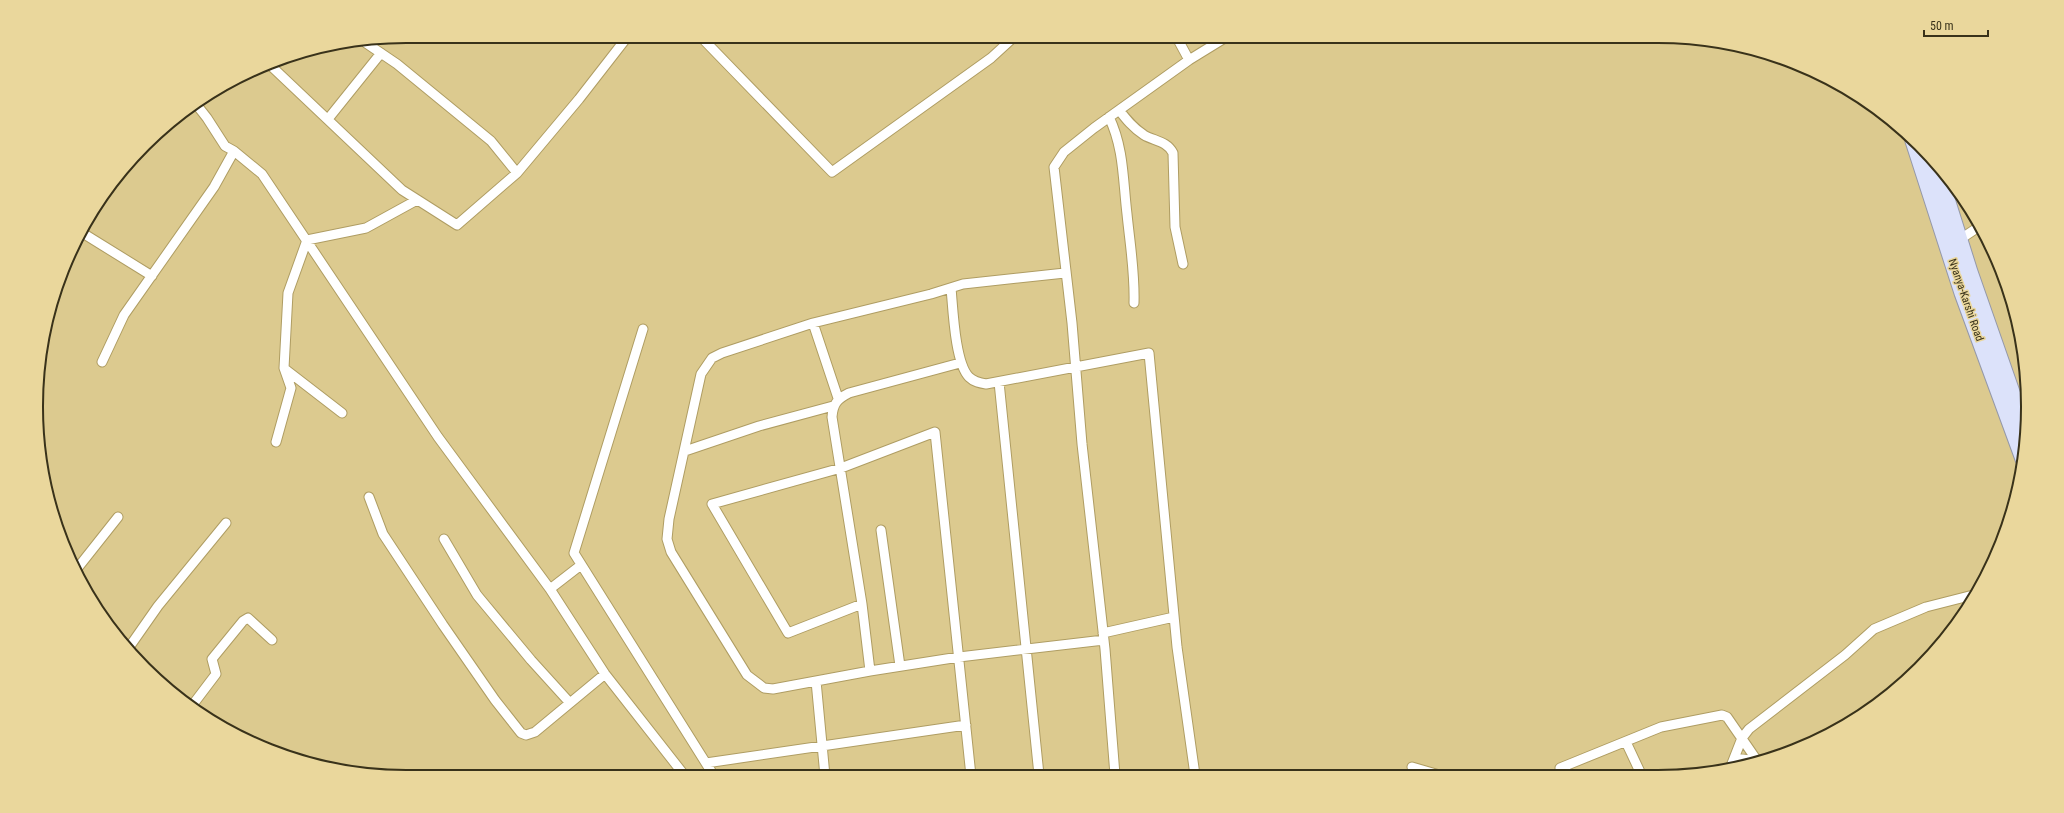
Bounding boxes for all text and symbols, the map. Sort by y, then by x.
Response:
scale bar [1924,12,1988,38]
text: 50 m [1930,19,1954,33]
street label: Nyanya-Karshi Road [1946,257,1986,343]

